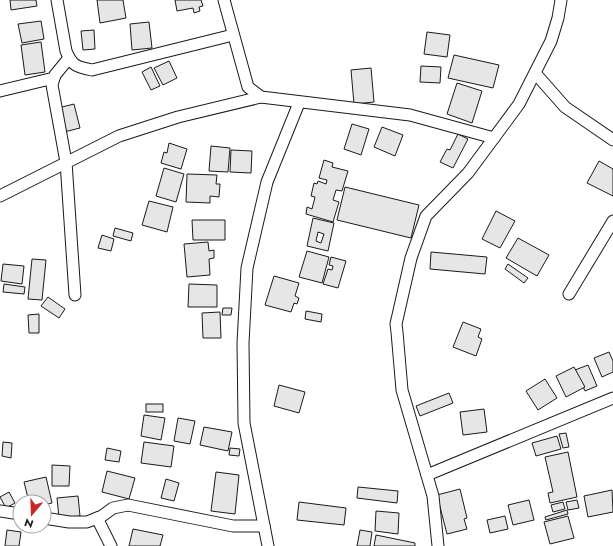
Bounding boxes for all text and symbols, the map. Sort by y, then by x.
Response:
north arrow [12,494,52,534]
text: N [22,514,35,532]

